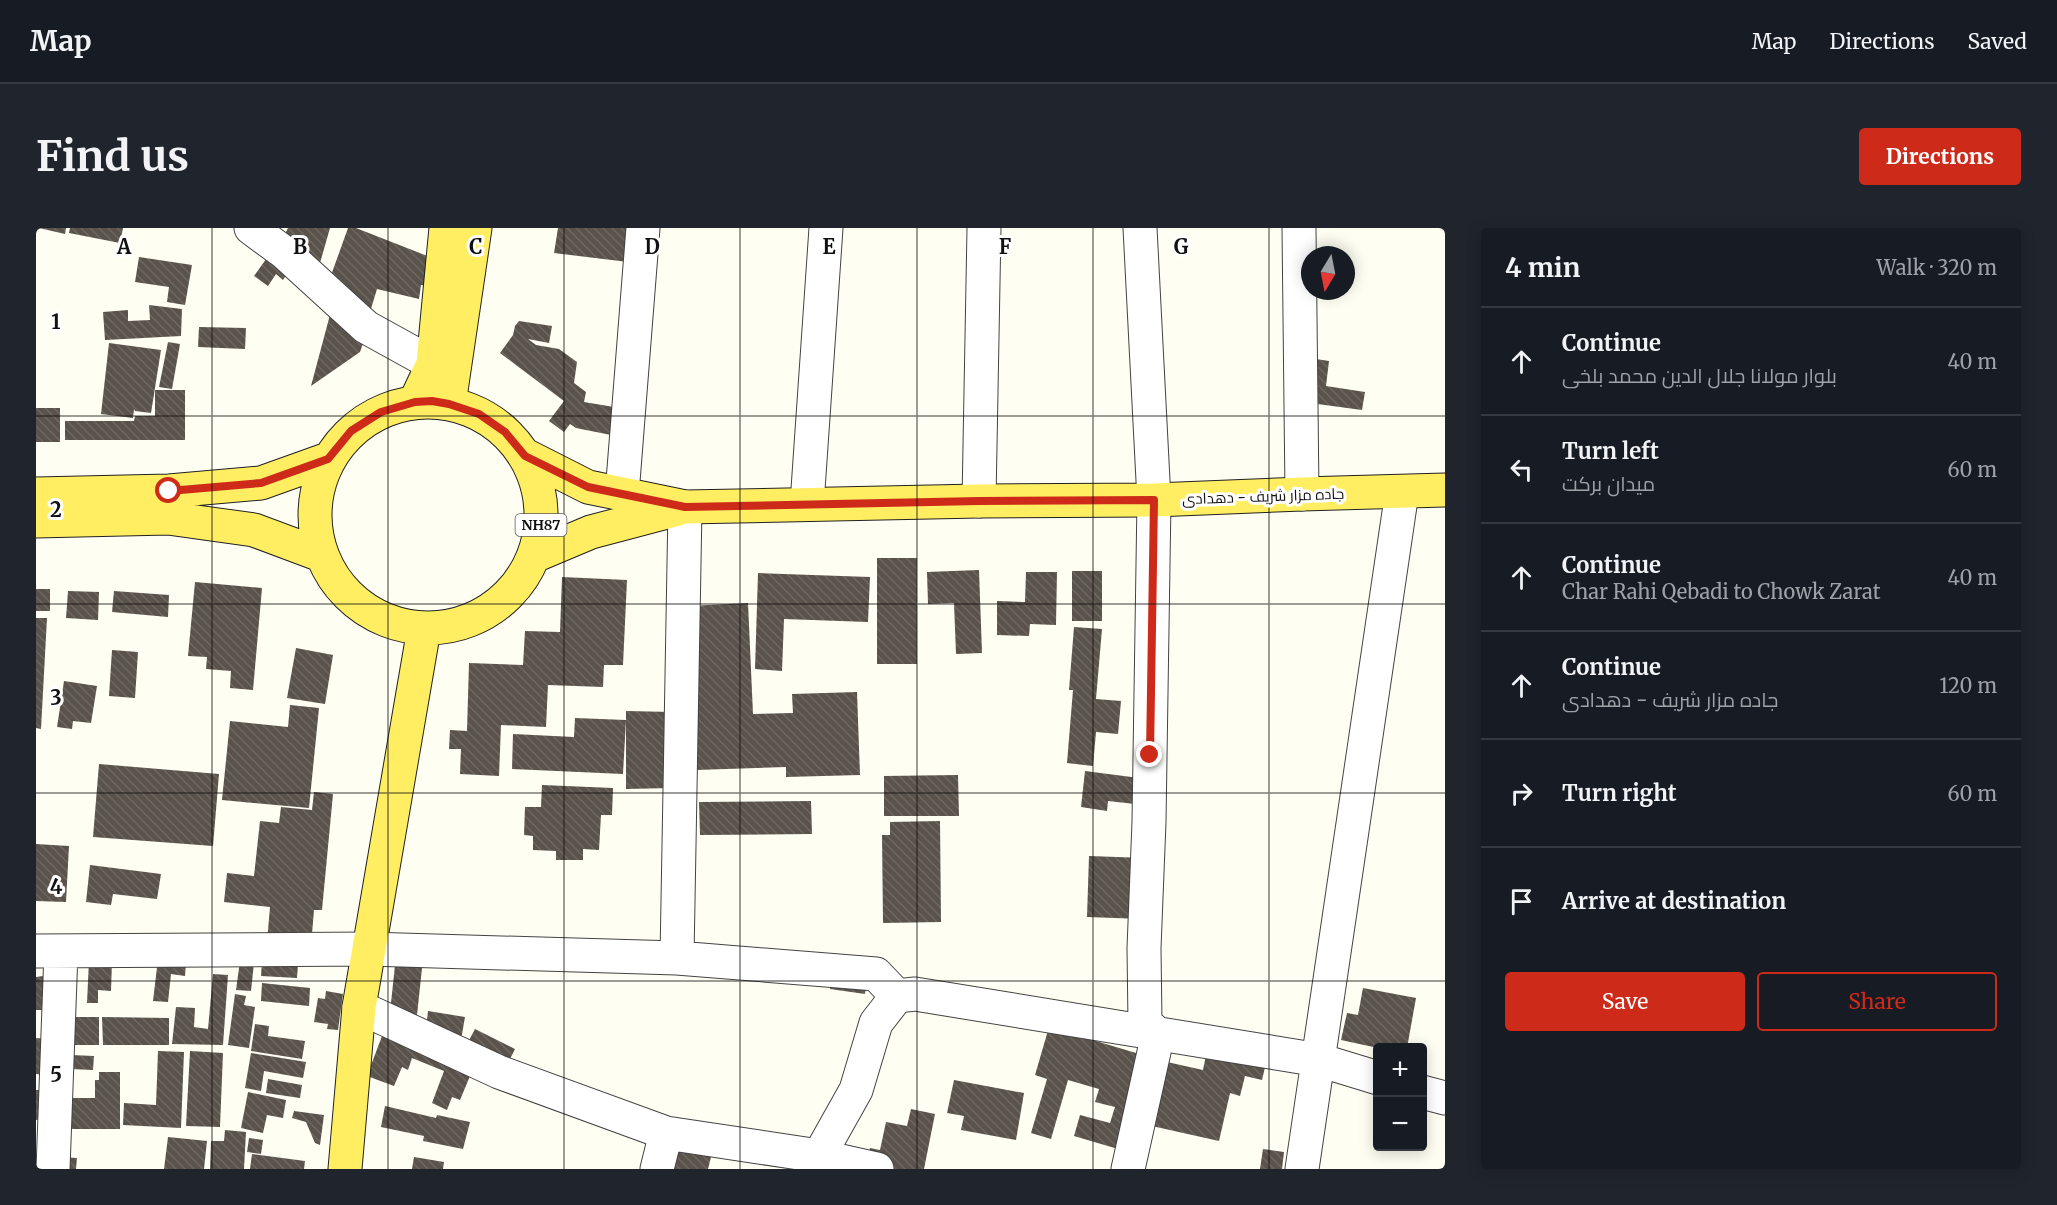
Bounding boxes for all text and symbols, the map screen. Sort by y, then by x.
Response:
text: Map [30,23,92,59]
text: Map [1752,28,1796,55]
text: Directions [1829,28,1934,55]
text: Saved [1967,28,2027,55]
button: Directions [1859,128,2021,185]
text: Find us [36,130,189,182]
text: A [116,234,132,259]
text: B [293,234,307,259]
text: C [469,234,483,259]
text: D [644,234,660,259]
text: E [822,234,836,259]
text: F [999,234,1012,259]
text: G [1174,234,1189,259]
north arrow [1301,246,1355,300]
text: 4 min [1505,251,1580,284]
text: Walk · 320 m [1877,255,1997,280]
text: 1 [51,309,61,334]
text: Continue [1562,329,1661,357]
icon: ahead [1505,345,1538,378]
text: 40 m [1947,349,1997,374]
text: بلوار مولانا جلال الدین محمد بلخی [1562,363,1837,388]
text: Turn left [1562,437,1659,465]
icon: left [1505,453,1538,486]
text: 60 m [1947,457,1997,482]
text: میدان برکت [1562,471,1655,496]
route start [155,477,181,503]
street label: جاده مزار شریف - دهدادی [1182,484,1344,509]
text: 2 [50,497,62,522]
road number: NH87 [516,514,566,536]
text: Continue [1562,551,1661,579]
icon: ahead [1505,561,1538,594]
text: 40 m [1947,565,1997,590]
text: Char Rahi Qebadi to Chowk Zarat [1562,579,1880,604]
text: Continue [1562,653,1661,681]
icon: ahead [1505,669,1538,702]
text: 120 m [1939,673,1997,698]
text: 3 [50,685,62,710]
text: جاده مزار شریف - دهدادی [1562,687,1778,712]
route end [1136,741,1162,767]
icon: right [1505,777,1538,810]
text: Turn right [1562,779,1676,807]
text: 60 m [1947,781,1997,806]
text: 4 [50,874,63,899]
icon: arrive [1505,885,1538,918]
text: Arrive at destination [1562,887,1786,915]
button: Save [1505,972,1745,1031]
button: Share [1757,972,1997,1031]
map controls [1373,1043,1427,1151]
button: + [1373,1043,1427,1097]
text: 5 [50,1062,62,1087]
button: − [1373,1097,1427,1151]

